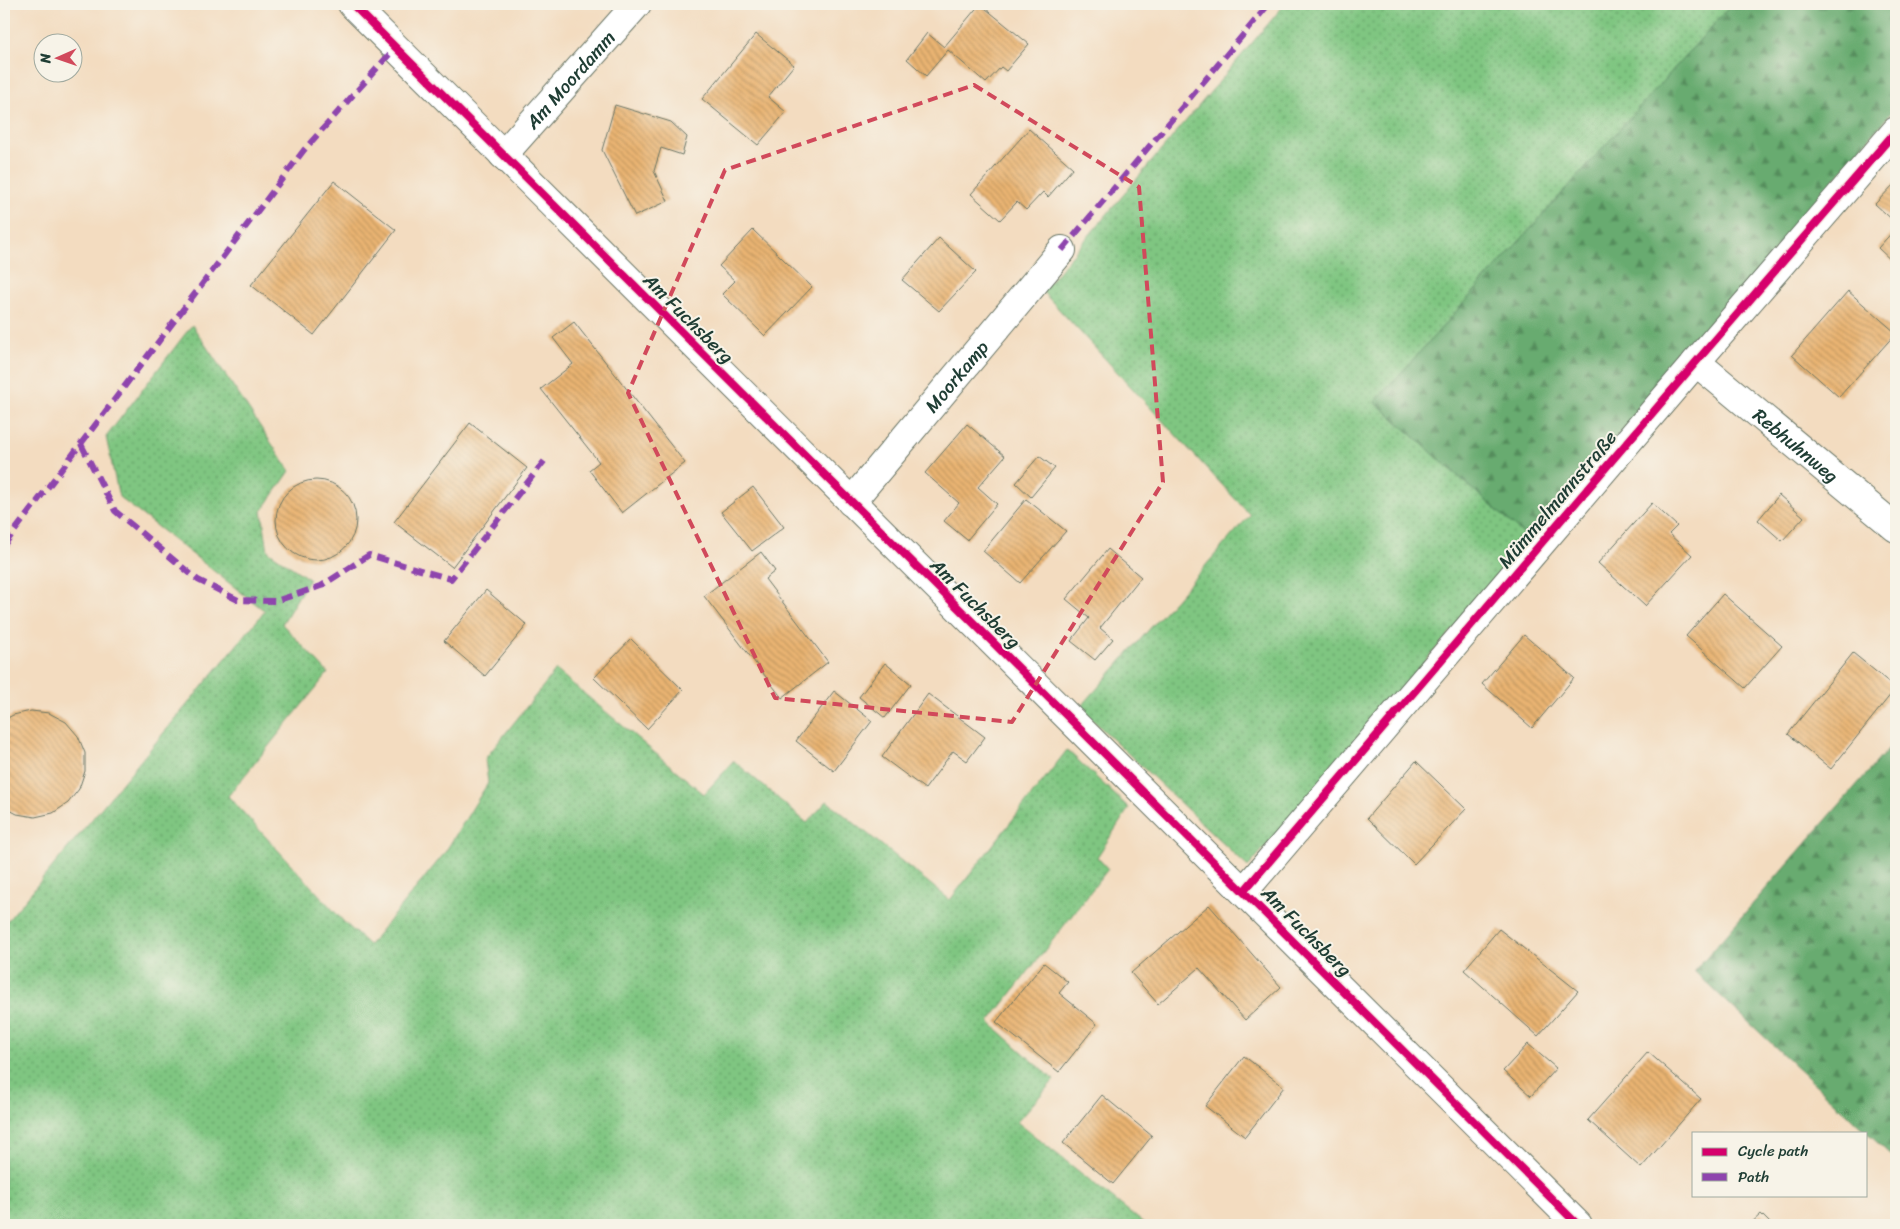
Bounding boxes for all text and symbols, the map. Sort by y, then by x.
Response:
street label: Am Moordamm [516,23,624,138]
north arrow [32,32,82,82]
text: N [33,53,58,65]
street label: Am Fuchsberg [635,264,742,372]
street label: Moorkamp [916,333,997,420]
street label: Rebhuhnweg [1745,399,1846,491]
street label: Mümmelmannstraße [1489,423,1625,576]
street label: Am Fuchsberg [922,549,1029,657]
street label: Am Fuchsberg [1253,877,1360,985]
legend [1692,1132,1868,1196]
text: Cycle path [1738,1138,1809,1164]
text: Path [1738,1164,1769,1190]

